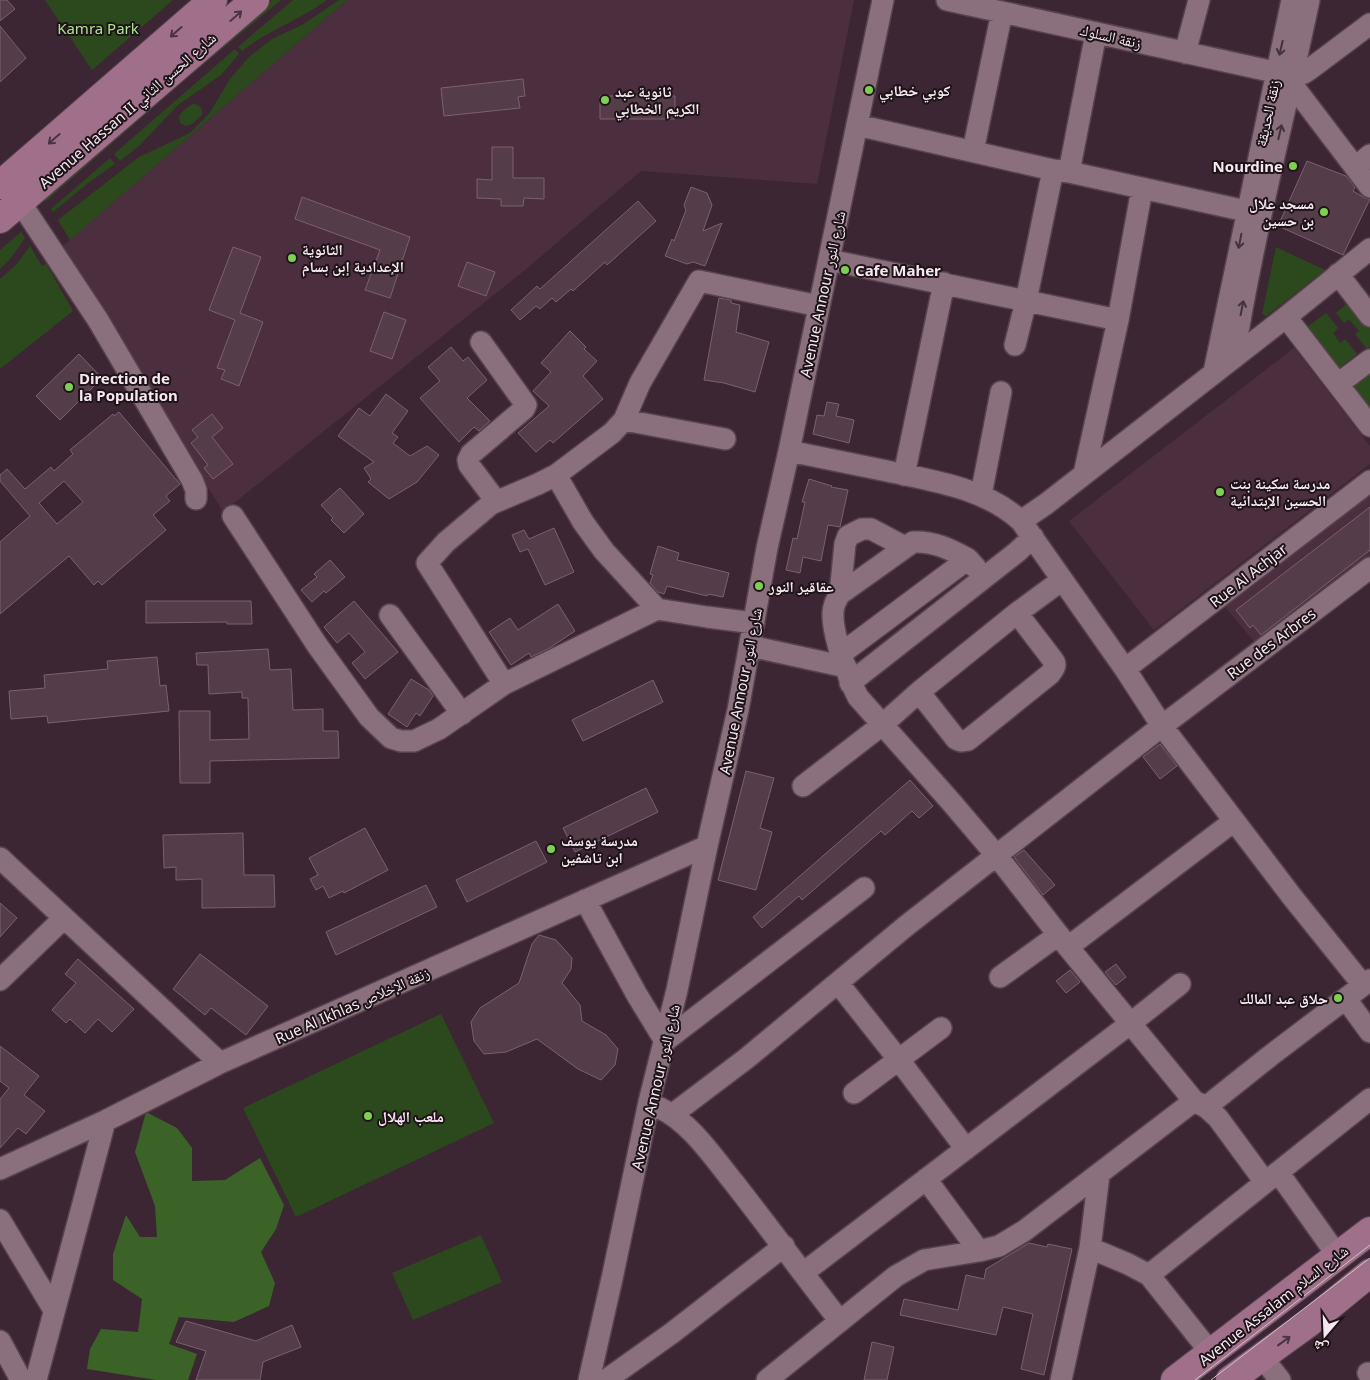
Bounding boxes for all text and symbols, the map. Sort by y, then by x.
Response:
one-way arrow [229,11,242,22]
park label: Kamra Park [57,18,139,38]
street label: زنقة السلوك [1078,19,1144,53]
one-way arrow [170,26,183,38]
street label: Avenue Hassan II شارع الحسن الثاني [34,27,222,195]
one-way arrow [1276,39,1285,55]
street label: زنقة الحديقة [1250,77,1284,148]
place label: كوبي خطابي [879,80,951,103]
place label: ثانوية عبد الكريم الخطابي [615,81,700,121]
marker: كوبي خطابي [863,84,875,96]
marker: ثانوية عبد الكريم الخطابي [599,94,611,106]
one-way arrow [1276,125,1285,141]
one-way arrow [47,133,60,144]
place label: Nourdine [1213,156,1283,176]
marker: Nourdine [1287,160,1299,172]
place label: مسجد علال بن حسين [1249,193,1314,230]
marker: مسجد علال بن حسين [1318,206,1330,218]
street label: Avenue Annour شارع النور [795,209,850,379]
one-way arrow [1235,232,1245,248]
place label: الثانوية الإعدادية إبن بسام [302,239,404,277]
marker: الثانوية الإعدادية إبن بسام [286,252,298,264]
place label: Cafe Maher [855,260,941,280]
marker: Cafe Maher [839,264,851,276]
one-way arrow [1238,301,1248,317]
place label: Direction de la Population [79,368,178,405]
marker: Direction de la Population [63,381,75,393]
place label: مدرسة سكينة بنت الحسين الإبتدائية [1230,473,1330,510]
marker: مدرسة سكينة بنت الحسين الإبتدائية [1214,486,1226,498]
street label: Rue Al Achjar [1205,539,1291,611]
place label: عقاقير النور [768,576,834,596]
marker: عقاقير النور [753,580,765,592]
street label: Rue des Arbres [1223,603,1319,683]
street label: Avenue Annour شارع النور [714,606,767,776]
place label: مدرسة يوسف ابن تاشفين [561,830,638,867]
marker: مدرسة يوسف ابن تاشفين [545,843,557,855]
street label: Rue Al Ikhlas زنقة الإخلاص [272,962,433,1049]
place label: حلاق عبد المالك [1239,988,1328,1008]
marker: حلاق عبد المالك [1332,992,1344,1004]
street label: Avenue Annour شارع النور [626,1002,685,1172]
place label: ملعب الهلال [378,1106,444,1126]
marker: ملعب الهلال [362,1110,374,1122]
street label: Avenue Assalam شارع السلام [1195,1241,1351,1369]
north arrow [1300,1310,1350,1360]
one-way arrow [1277,1336,1291,1346]

